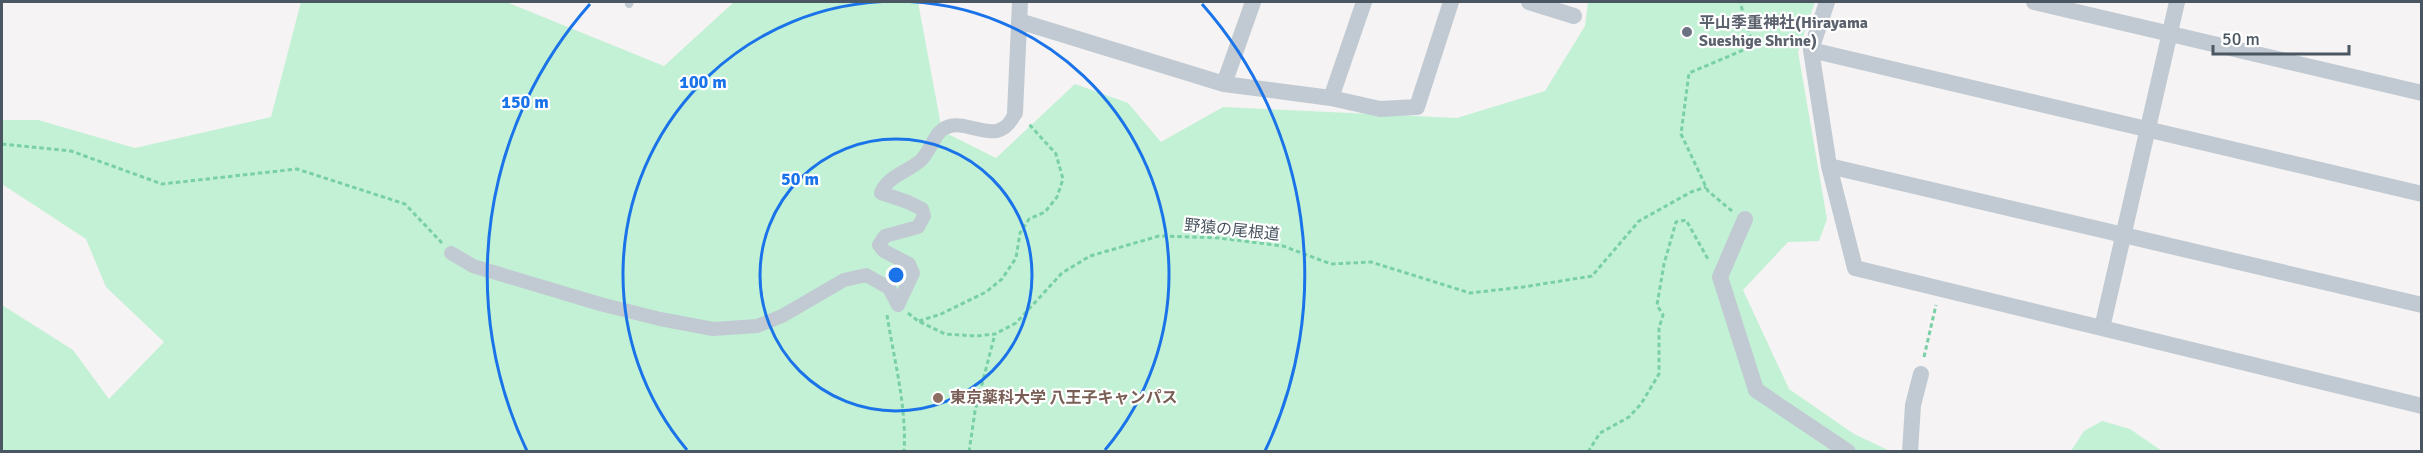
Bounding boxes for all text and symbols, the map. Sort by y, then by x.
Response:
place label: 平山季重神社(Hirayama Sueshige Shrine) [1699,13,1868,51]
scale bar [2213,18,2350,56]
marker: 平山季重神社(Hirayama Sueshige Shrine) [1680,25,1694,39]
text: 50 m [2222,28,2260,50]
text: 100 m [679,71,727,93]
text: 150 m [501,91,549,113]
text: 50 m [781,168,819,190]
street label: 野猿の尾根道 [1183,215,1281,245]
centre of rings [886,265,906,285]
place label: 東京薬科大学 八王子キャンパス [950,388,1178,408]
marker: 東京薬科大学 八王子キャンパス [931,391,945,405]

